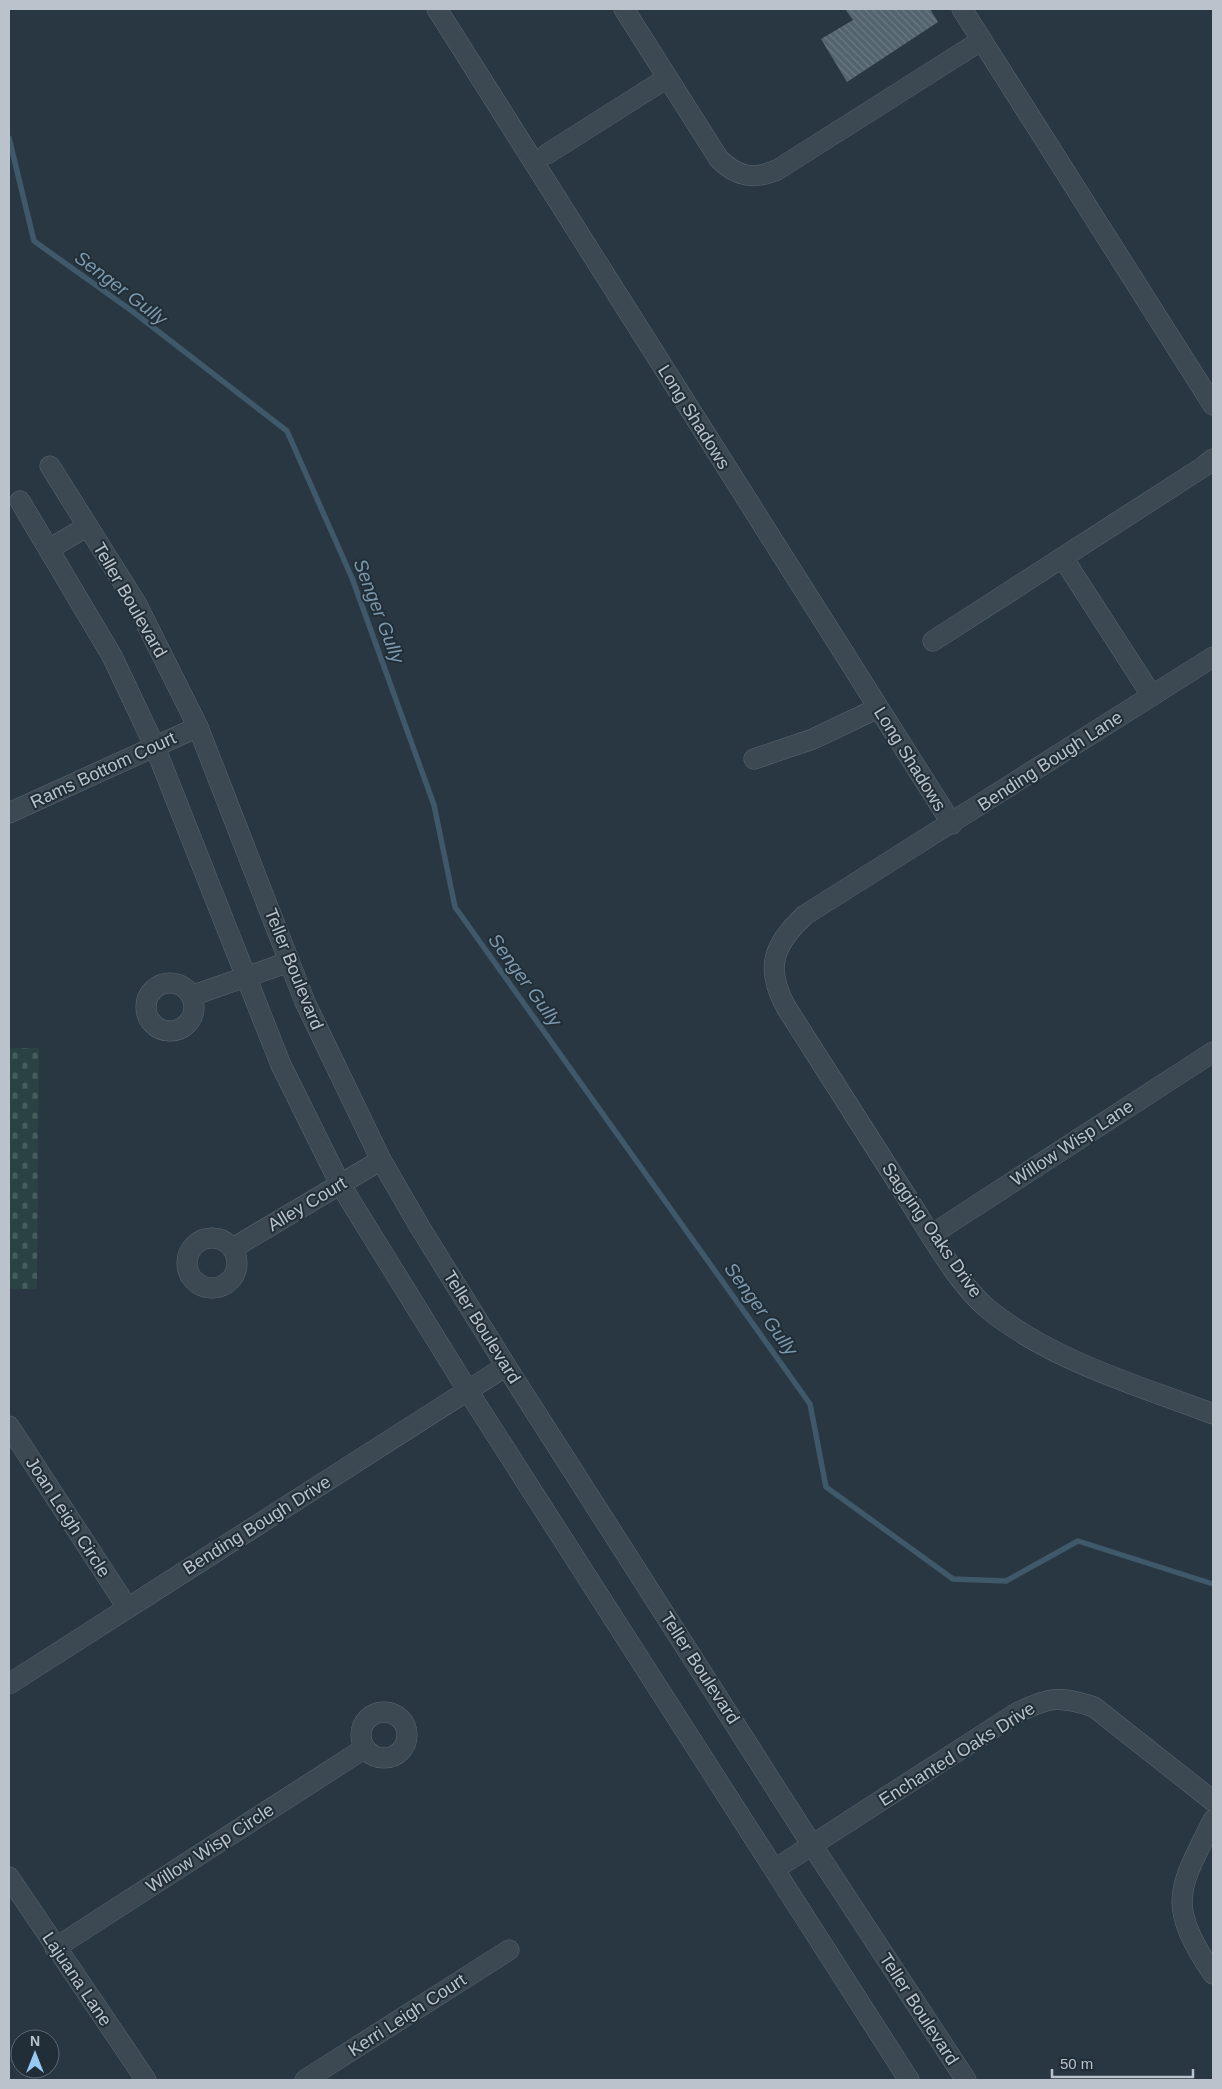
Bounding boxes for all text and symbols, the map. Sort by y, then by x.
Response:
water label: Senger Gully [71,247,172,330]
street label: Long Shadows [654,361,734,473]
street label: Teller Boulevard [89,539,171,661]
water label: Senger Gully [350,556,409,667]
street label: Long Shadows [870,703,950,815]
street label: Bending Bough Lane [974,707,1126,815]
street label: Rams Bottom Court [27,728,179,812]
street label: Teller Boulevard [261,905,327,1033]
water label: Senger Gully [484,929,567,1032]
street label: Willow Wisp Lane [1007,1096,1137,1190]
street label: Sagging Oaks Drive [878,1159,986,1301]
street label: Alley Court [264,1173,350,1235]
water label: Senger Gully [720,1258,803,1361]
street label: Teller Boulevard [439,1267,525,1387]
street label: Joan Leigh Circle [22,1453,114,1581]
street label: Bending Bough Drive [180,1471,334,1579]
street label: Teller Boulevard [656,1608,744,1728]
street label: Enchanted Oaks Drive [875,1698,1039,1810]
street label: Willow Wisp Circle [142,1799,278,1897]
street label: Lajuana Lane [38,1928,116,2030]
street label: Teller Boulevard [875,1949,963,2069]
street label: Kerri Leigh Court [344,1970,470,2060]
north arrow [10,2029,60,2079]
text: N [30,2033,40,2049]
scale bar [1052,2046,1193,2078]
text: 50 m [1060,2055,1093,2072]

